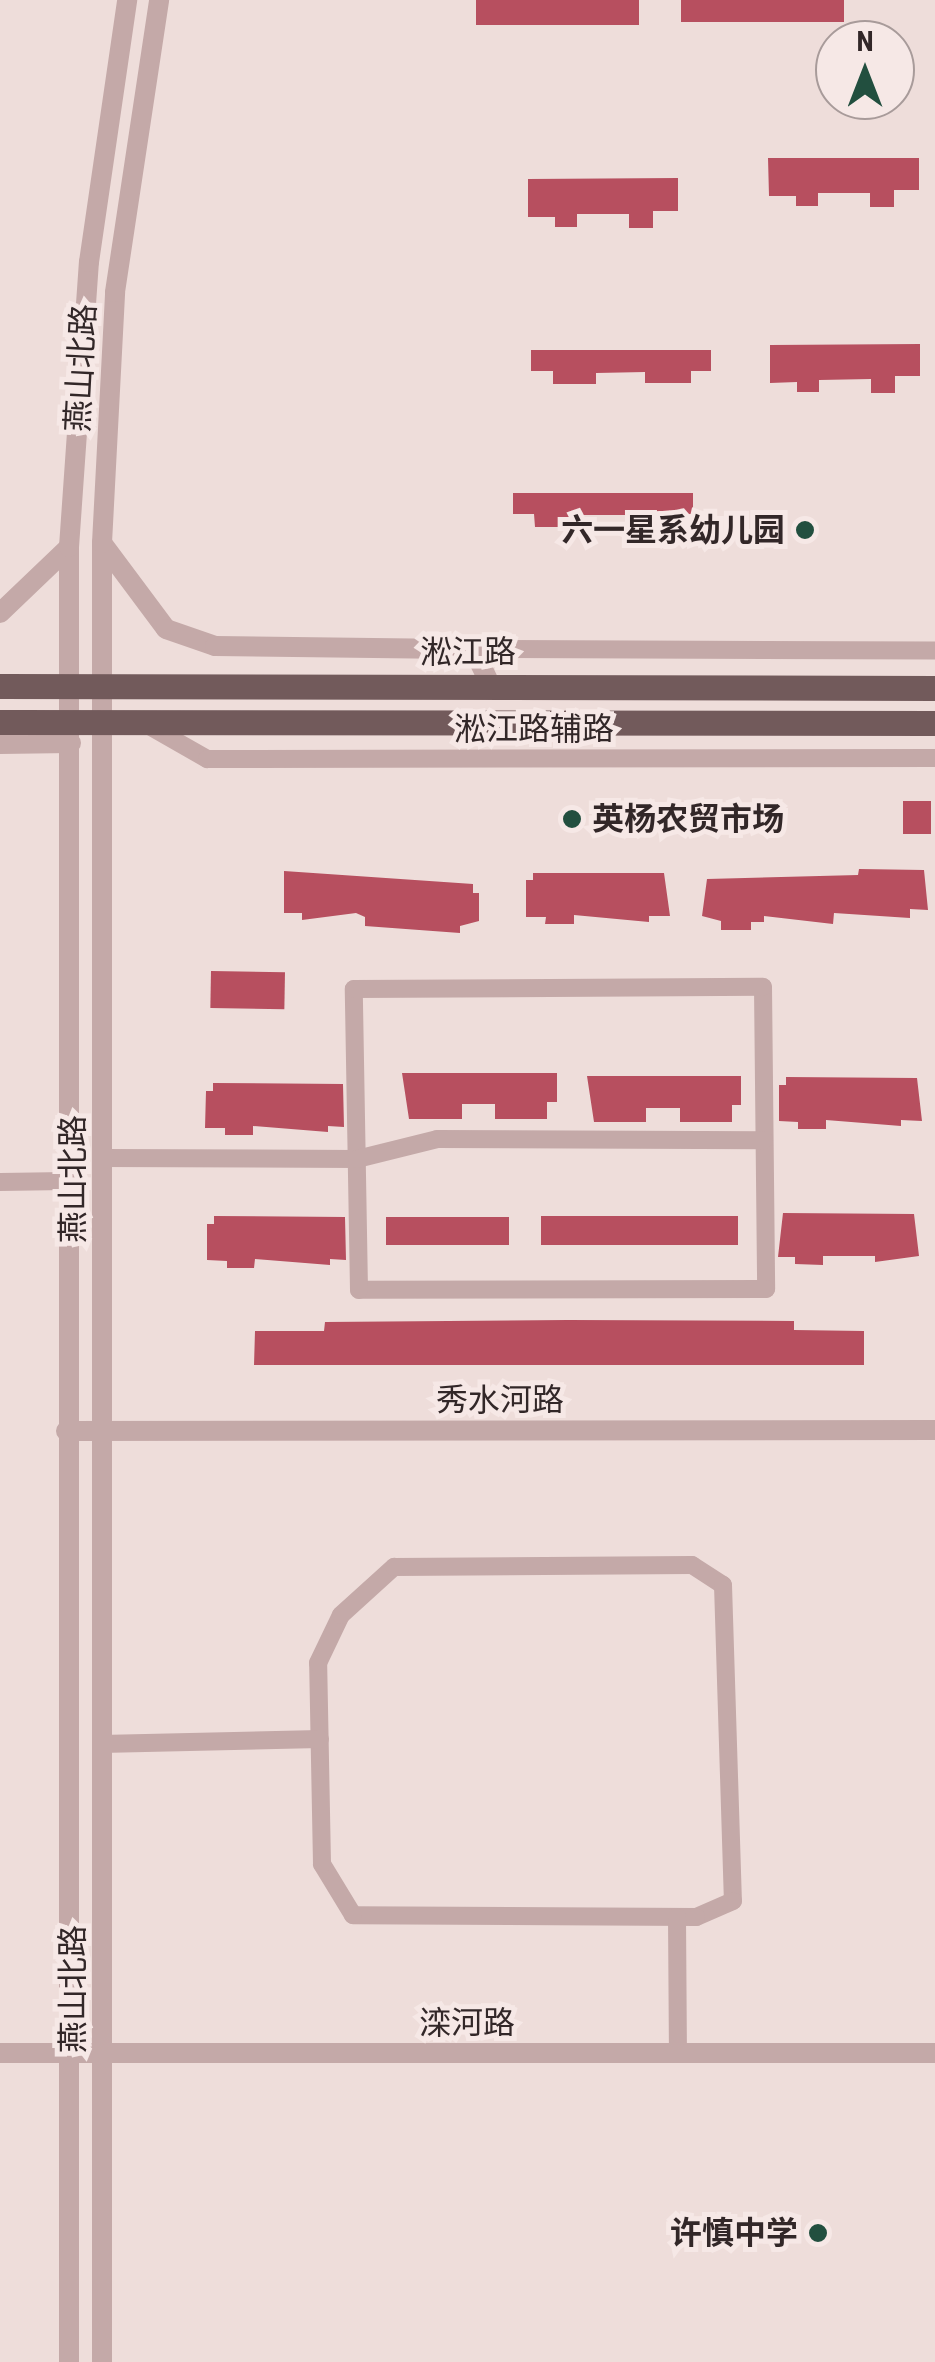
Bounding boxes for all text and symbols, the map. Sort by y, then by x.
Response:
north arrow [815,20,915,120]
text: N [856,25,874,58]
street label: 燕山北路 [58,303,104,433]
place label: 六一星系幼儿园 [561,511,785,549]
marker: 六一星系幼儿园 [794,519,816,541]
street label: 淞江路 [420,633,516,671]
street label: 淞江路辅路 [454,710,614,748]
place label: 英杨农贸市场 [592,800,784,838]
marker: 英杨农贸市场 [561,808,583,830]
street label: 燕山北路 [54,1115,92,1243]
street label: 秀水河路 [436,1381,564,1419]
street label: 燕山北路 [54,1925,92,2053]
street label: 滦河路 [419,2004,515,2042]
place label: 许慎中学 [670,2214,798,2252]
marker: 许慎中学 [807,2222,829,2244]

